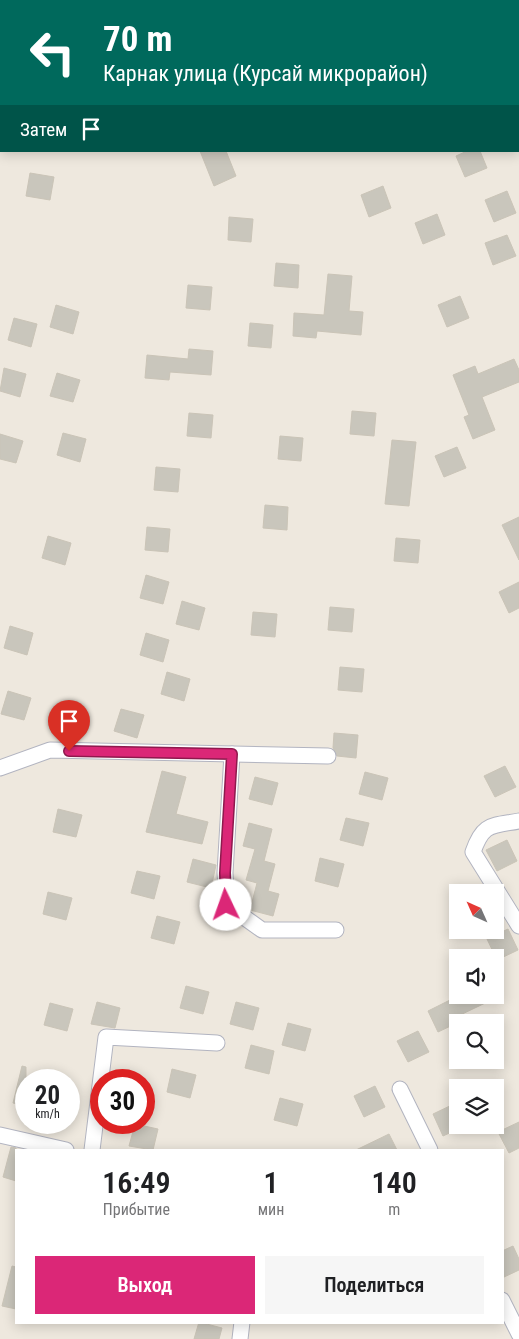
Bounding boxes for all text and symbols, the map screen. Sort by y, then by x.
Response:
text: 70 m [103,19,172,60]
icon: left [20,20,85,85]
text: Карнак улица (Курсай микрорайон) [103,61,428,86]
icon: arrive [77,115,105,143]
text: Затем [20,118,67,141]
pin [48,700,90,751]
icon: arrive [55,707,83,735]
position arrow [199,878,251,930]
north arrow [449,884,504,939]
map controls [449,884,504,1134]
button: sound [449,949,504,1004]
button: search [449,1014,504,1069]
speed limit sign: 30 [90,1069,155,1134]
button: layers [449,1079,504,1134]
text: 20 [35,1081,60,1110]
text: km/h [35,1107,60,1121]
text: 16:49 [102,1165,170,1200]
text: 1 [263,1165,279,1200]
text: 140 [372,1165,417,1200]
text: Прибытие [103,1200,170,1219]
text: мин [258,1200,284,1219]
text: m [388,1200,400,1219]
button: Выход [35,1256,255,1314]
button: Поделиться [265,1256,484,1314]

